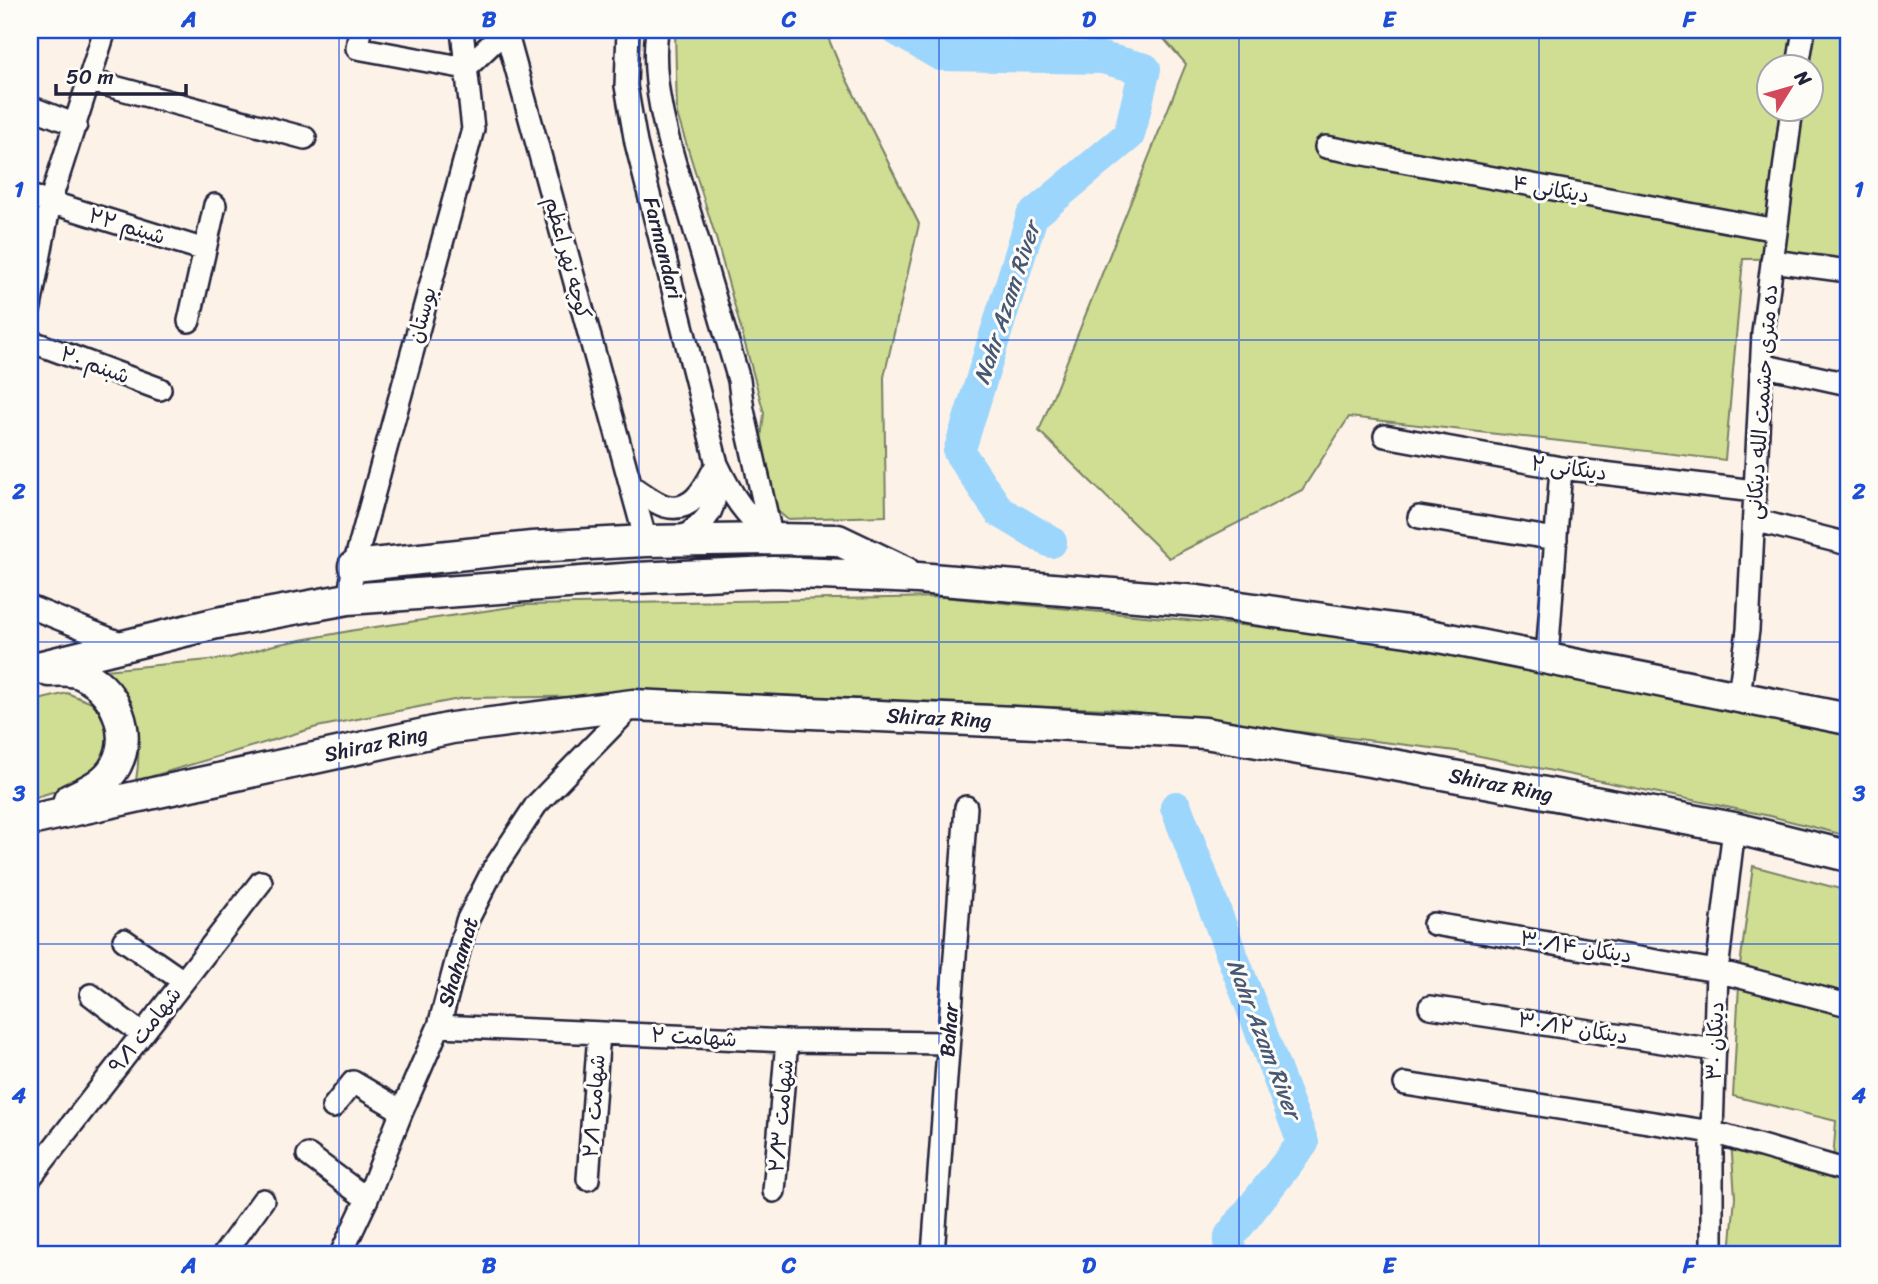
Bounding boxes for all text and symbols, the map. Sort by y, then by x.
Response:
text: A [180,0,197,40]
text: B [482,0,497,40]
text: C [781,0,797,40]
text: D [1082,0,1097,40]
text: E [1383,0,1398,40]
text: F [1682,0,1697,40]
scale bar [56,52,186,96]
north arrow [1756,52,1826,122]
text: 50 m [66,58,114,96]
text: N [1785,62,1821,94]
street label: ۴ دینکانی [1509,164,1593,214]
text: 1 [14,169,24,210]
text: 1 [1854,169,1864,210]
street label: کوچه نهر اعظم [533,192,603,324]
street label: Farmandari [632,193,694,305]
street label: ۲۲ شبنم [84,196,170,256]
water label: Nahr Azam River [961,213,1054,389]
street label: بوستان [396,282,448,348]
street label: ده متری حشمت الله دینکانی [1735,283,1789,521]
street label: ۲۰ شبنم [55,335,135,395]
street label: ۲ دینکانی [1529,444,1609,492]
text: 2 [11,471,26,512]
text: 2 [1851,471,1866,512]
street label: Shiraz Ring [886,696,993,740]
street label: Shiraz Ring [321,714,432,774]
street label: Shiraz Ring [1446,756,1557,814]
text: 3 [12,773,26,814]
text: 3 [1852,773,1866,814]
street label: Shahamat [426,912,490,1012]
street label: ۳۰/۱۴ دینکان [1517,919,1635,975]
water label: Nahr Azam River [1215,953,1315,1128]
street label: ۹/۱ شهامت [98,978,192,1082]
street label: Bahar [928,1000,970,1058]
street label: ۳۰/۱۲ دینکان [1515,1001,1631,1055]
street label: ۳۰ دینکان [1695,1001,1735,1081]
street label: ۲ شهامت [650,1016,738,1058]
street label: ۲/۱ شهامت [571,1053,617,1159]
street label: ۲/۳ شهامت [757,1058,805,1174]
text: 4 [11,1075,27,1116]
text: 4 [1851,1075,1867,1116]
text: A [180,1245,197,1284]
text: B [482,1245,497,1284]
text: C [781,1245,797,1284]
text: D [1082,1245,1097,1284]
text: E [1383,1245,1398,1284]
text: F [1682,1245,1697,1284]

